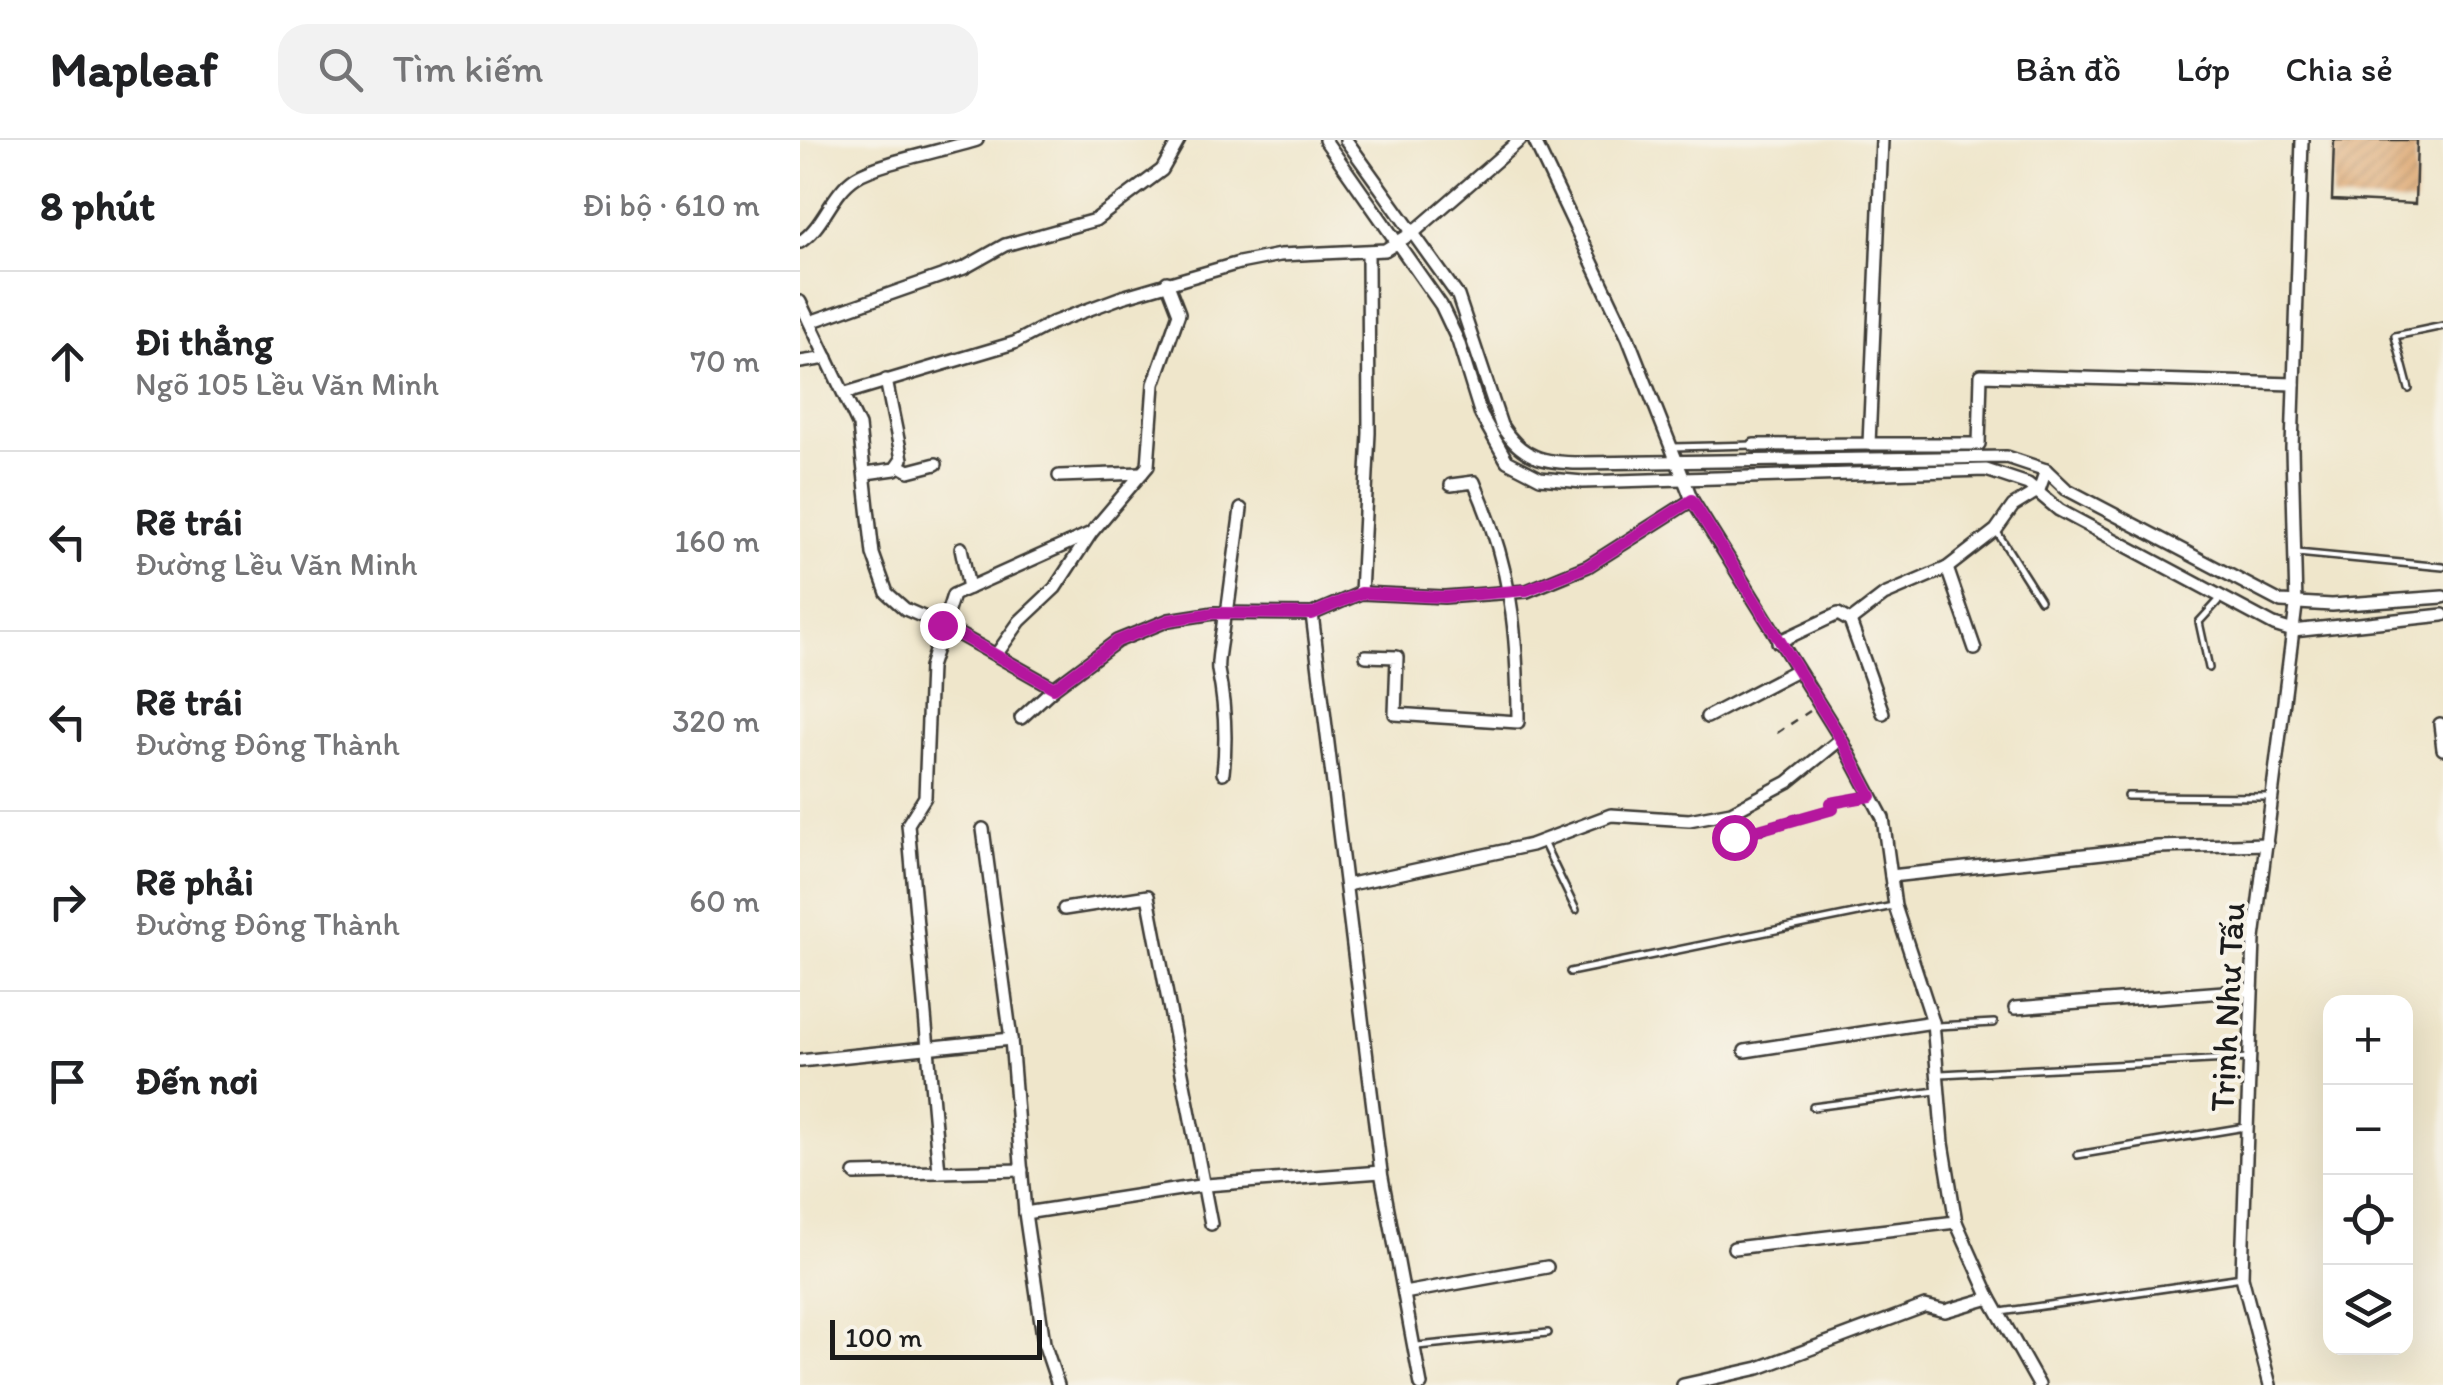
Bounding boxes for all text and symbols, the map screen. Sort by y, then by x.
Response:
search box [278,24,978,114]
text: Mapleaf [50,40,218,98]
icon: search [313,42,368,97]
text: Tìm kiếm [393,46,543,92]
text: Bản đồ [2015,48,2121,90]
text: Lớp [2176,48,2230,90]
text: Chia sẻ [2285,48,2393,90]
text: 8 phút [40,180,155,231]
text: Đi bộ · 610 m [582,186,760,224]
text: Đi thẳng [135,319,273,365]
icon: ahead [40,334,95,389]
text: 70 m [690,342,760,380]
text: Ngõ 105 Lều Văn Minh [135,365,439,403]
text: Rẽ trái [135,499,243,545]
icon: left [40,514,95,569]
text: 160 m [674,522,760,560]
text: Đường Lều Văn Minh [135,545,418,583]
route end [920,603,966,649]
text: Rẽ trái [135,679,243,725]
icon: left [40,694,95,749]
text: 320 m [672,702,760,740]
text: Đường Đông Thành [135,725,400,763]
route start [1712,815,1758,861]
text: Rẽ phải [135,859,254,905]
icon: right [40,874,95,929]
text: 60 m [689,882,760,920]
street label: Trịnh Như Tấu [2201,901,2253,1113]
text: Đường Đông Thành [135,905,400,943]
map controls [2323,995,2413,1355]
button: + [2323,995,2413,1085]
icon: arrive [40,1054,95,1109]
text: Đến nơi [135,1058,259,1104]
button: − [2323,1085,2413,1175]
button: locate [2323,1175,2413,1265]
button: layers [2323,1265,2413,1355]
scale bar [830,1315,1042,1360]
text: 100 m [845,1320,922,1354]

